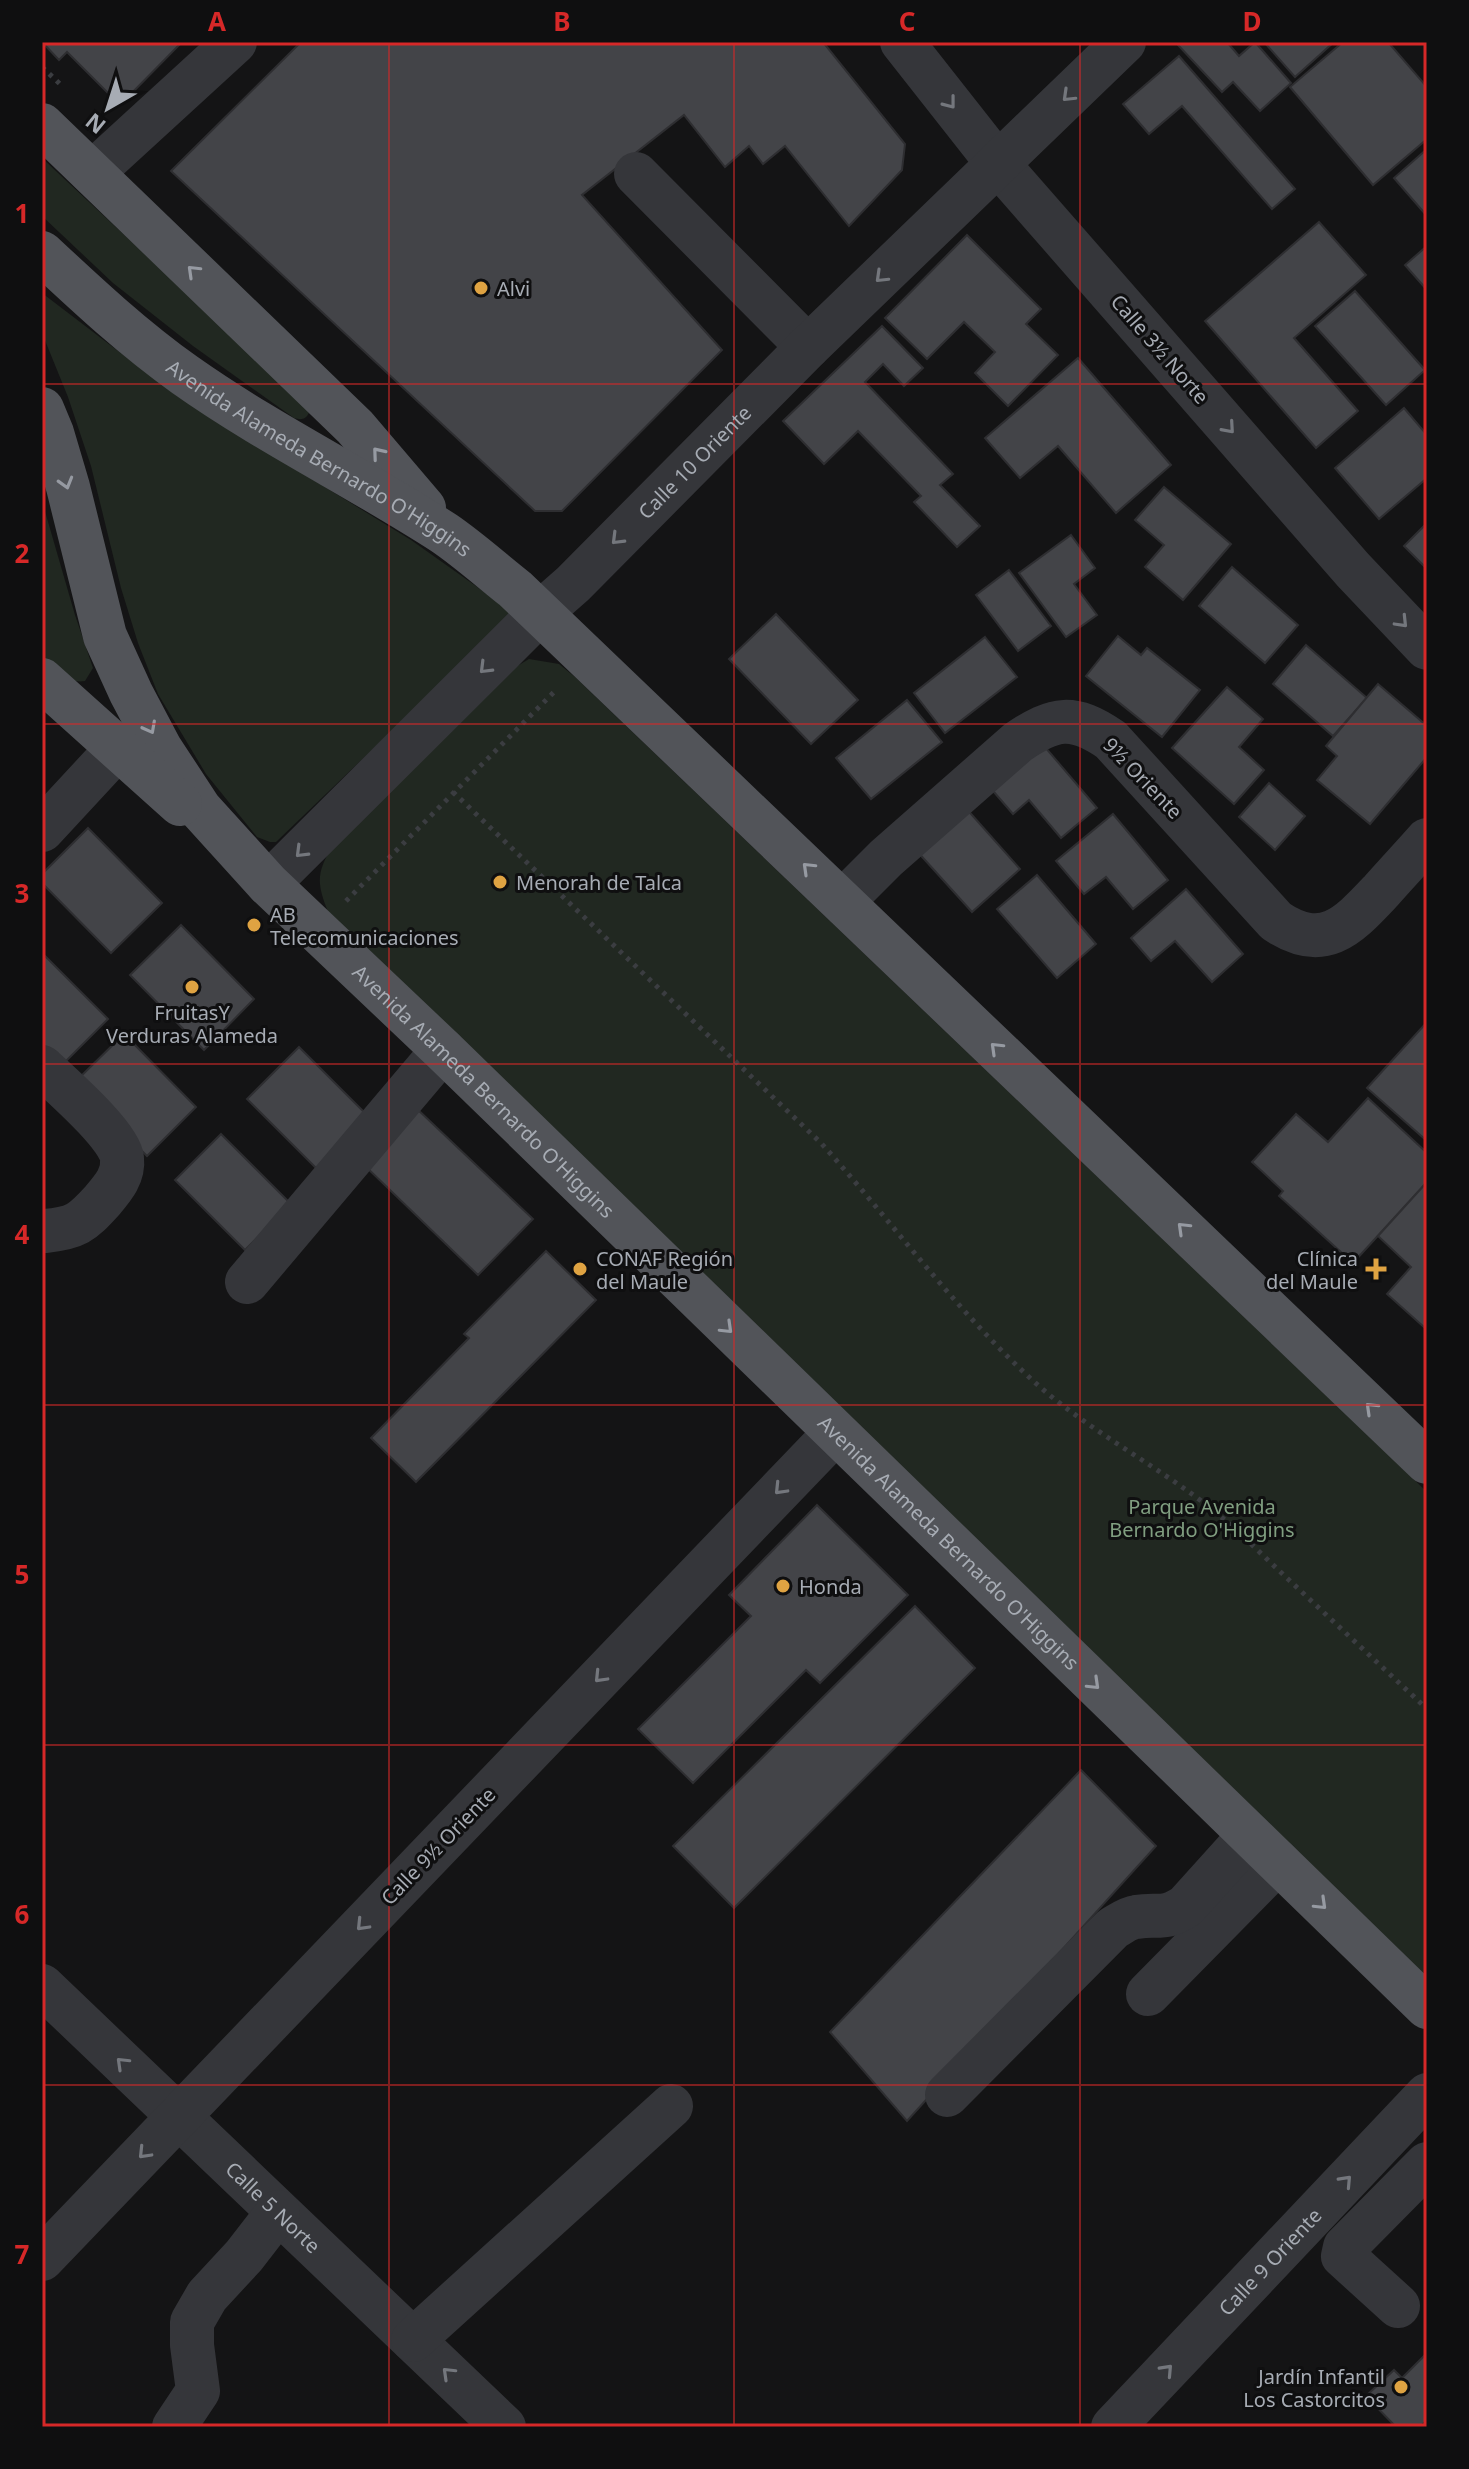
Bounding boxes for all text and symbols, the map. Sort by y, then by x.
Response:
text: A [208,3,226,39]
text: B [553,3,571,39]
text: C [899,3,915,39]
text: D [1242,3,1262,39]
north arrow [68,68,148,148]
one-way arrow [1063,87,1077,102]
one-way arrow [941,94,955,109]
text: N [78,107,111,142]
text: 1 [15,195,29,231]
one-way arrow [188,265,202,280]
one-way arrow [876,268,890,282]
place label: Alvi [497,275,530,302]
marker: Alvi [472,279,490,297]
street label: Calle 3½ Norte [1105,289,1215,409]
street label: Avenida Alameda Bernardo O'Higgins [161,353,478,562]
street label: Calle 10 Oriente [632,399,757,525]
one-way arrow [1219,419,1234,433]
one-way arrow [373,448,388,462]
one-way arrow [57,476,73,490]
one-way arrow [612,530,626,544]
text: 2 [15,535,30,571]
one-way arrow [1393,613,1407,627]
one-way arrow [480,659,494,673]
one-way arrow [140,720,155,734]
street label: 9½ Oriente [1097,731,1189,825]
one-way arrow [296,842,310,857]
one-way arrow [803,862,817,877]
place label: Menorah de Talca [516,869,682,896]
marker: Menorah de Talca [491,873,509,891]
text: 3 [15,875,29,911]
place label: AB Telecomunicaciones [270,901,459,951]
marker: AB Telecomunicaciones [245,916,263,934]
street label: Avenida Alameda Bernardo O'Higgins [347,958,621,1223]
marker: FruitasY Verduras Alameda [183,978,201,996]
place label: FruitasY Verduras Alameda [106,999,278,1049]
one-way arrow [990,1043,1005,1057]
text: 4 [15,1216,30,1252]
one-way arrow [1178,1222,1192,1237]
place label: CONAF Región del Maule [596,1245,733,1295]
place label: Clínica del Maule [1266,1245,1358,1295]
marker: Clínica del Maule [1365,1258,1387,1280]
marker: CONAF Región del Maule [571,1260,589,1278]
one-way arrow [718,1318,732,1333]
one-way arrow [1366,1402,1380,1417]
street label: Avenida Alameda Bernardo O'Higgins [813,1409,1085,1675]
one-way arrow [775,1480,790,1494]
park label: Parque Avenida Bernardo O'Higgins [1109,1493,1295,1543]
text: 5 [15,1556,29,1592]
place label: Honda [799,1573,862,1600]
marker: Honda [774,1577,792,1595]
one-way arrow [595,1668,610,1682]
one-way arrow [1085,1675,1099,1690]
street label: Calle 9½ Oriente [375,1781,501,1911]
one-way arrow [1312,1895,1326,1909]
text: 6 [15,1896,30,1932]
one-way arrow [357,1916,372,1930]
one-way arrow [117,2058,132,2072]
one-way arrow [138,2144,153,2158]
street label: Calle 5 Norte [220,2155,327,2259]
one-way arrow [1336,2176,1350,2191]
street label: Calle 9 Oriente [1212,2202,1327,2321]
text: 7 [15,2236,30,2272]
place label: Jardín Infantil Los Castorcitos [1243,2363,1385,2413]
one-way arrow [1158,2365,1172,2380]
one-way arrow [443,2368,457,2382]
marker: Jardín Infantil Los Castorcitos [1392,2378,1410,2396]

